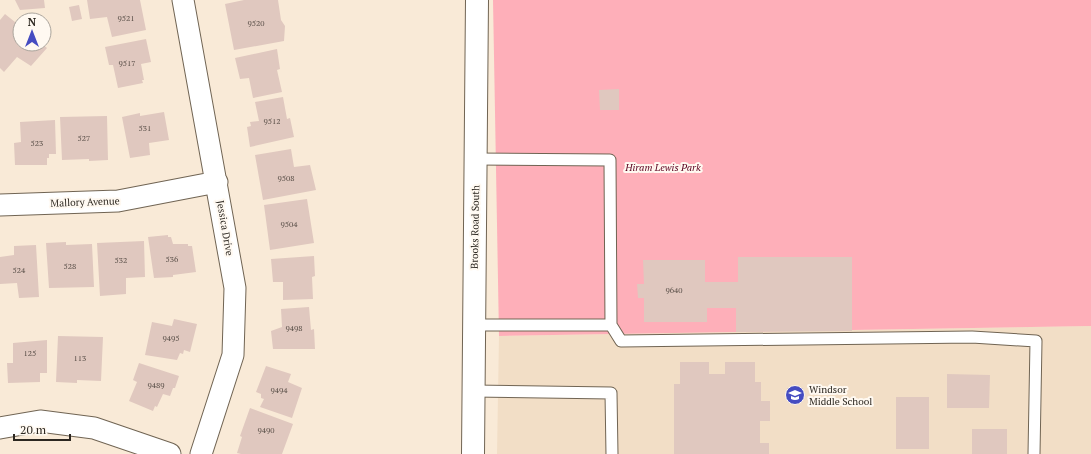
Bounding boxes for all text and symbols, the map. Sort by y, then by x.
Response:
north arrow [12,12,52,52]
house number: 9521 [117,13,135,23]
text: N [28,15,37,29]
house number: 9520 [247,18,265,28]
house number: 9517 [118,58,136,68]
house number: 9512 [263,116,281,126]
house number: 531 [139,123,151,133]
house number: 527 [78,133,90,143]
house number: 523 [31,138,43,148]
park label: Hiram Lewis Park [624,161,701,174]
house number: 9508 [277,173,295,183]
street label: Brooks Road South [468,185,482,269]
street label: Mallory Avenue [50,194,120,210]
street label: Jessica Drive [214,199,236,257]
house number: 9504 [280,219,298,229]
house number: 536 [166,254,179,264]
house number: 532 [115,255,127,265]
house number: 528 [64,261,76,271]
house number: 524 [13,265,26,275]
house number: 9640 [665,285,683,295]
house number: 9498 [285,323,303,333]
house number: 9495 [162,333,180,343]
house number: 125 [24,348,36,358]
house number: 113 [74,353,86,363]
house number: 9489 [147,380,165,390]
place label: Windsor Middle School [809,383,872,408]
school or university icon: Windsor Middle School [784,384,806,406]
house number: 9494 [270,385,288,395]
scale bar [14,416,70,442]
text: 20 m [20,422,47,437]
house number: 9490 [257,425,275,435]

